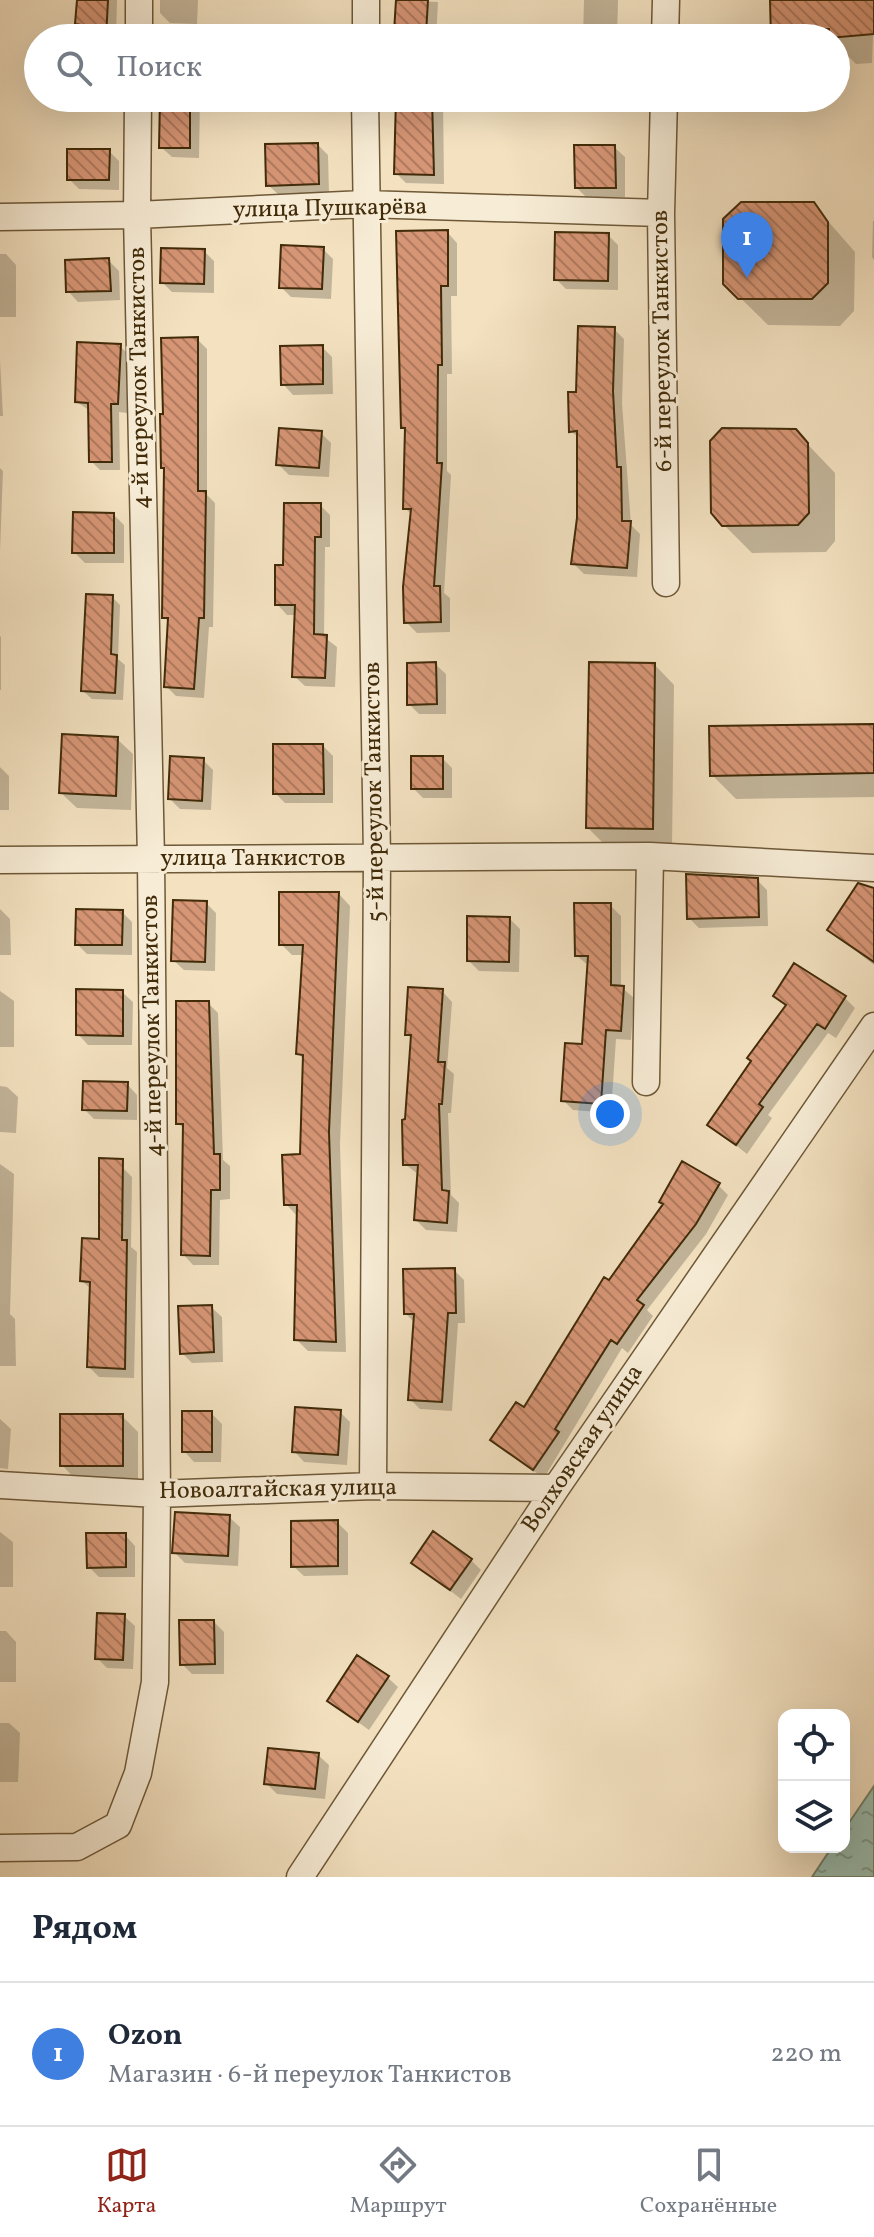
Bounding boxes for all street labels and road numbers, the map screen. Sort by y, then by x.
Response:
street label: улица Пушкарёва [232,190,428,228]
street label: 6-й переулок Танкистов [644,210,682,472]
street label: 4-й переулок Танкистов [121,246,159,510]
street label: 5-й переулок Танкистов [356,661,394,923]
street label: улица Танкистов [160,842,346,876]
street label: 4-й переулок Танкистов [134,894,172,1158]
street label: Волховская улица [514,1358,652,1540]
street label: Новоалтайская улица [159,1471,397,1509]

